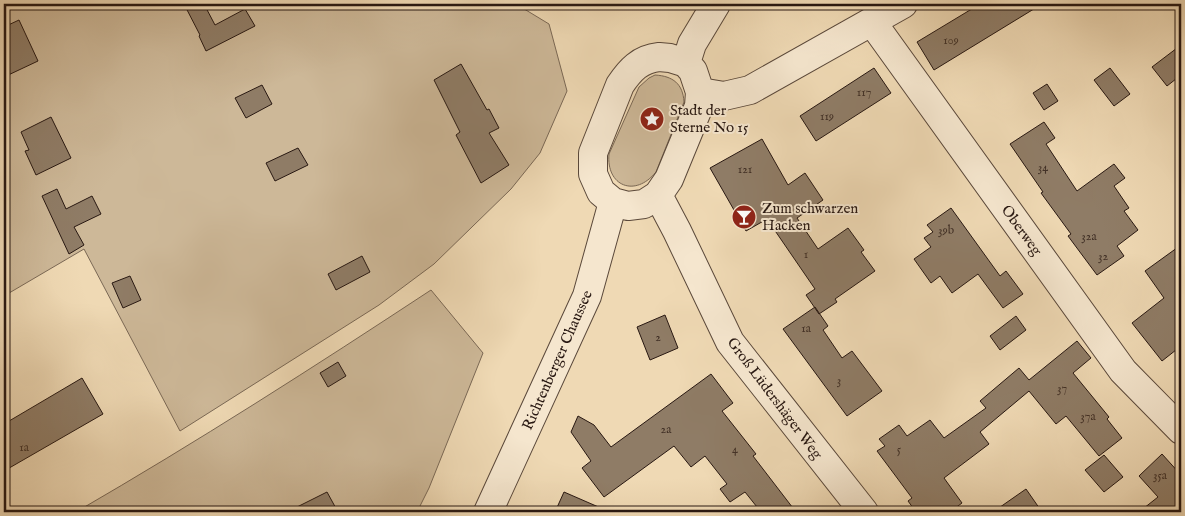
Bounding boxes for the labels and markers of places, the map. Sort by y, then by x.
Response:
place label: Stadt der Sterne No 15 [670,101,749,137]
place icon: Stadt der Sterne No 15 [639,106,665,132]
place label: Zum schwarzen Hacken [762,199,858,235]
bar icon: Zum schwarzen Hacken [731,204,757,230]

